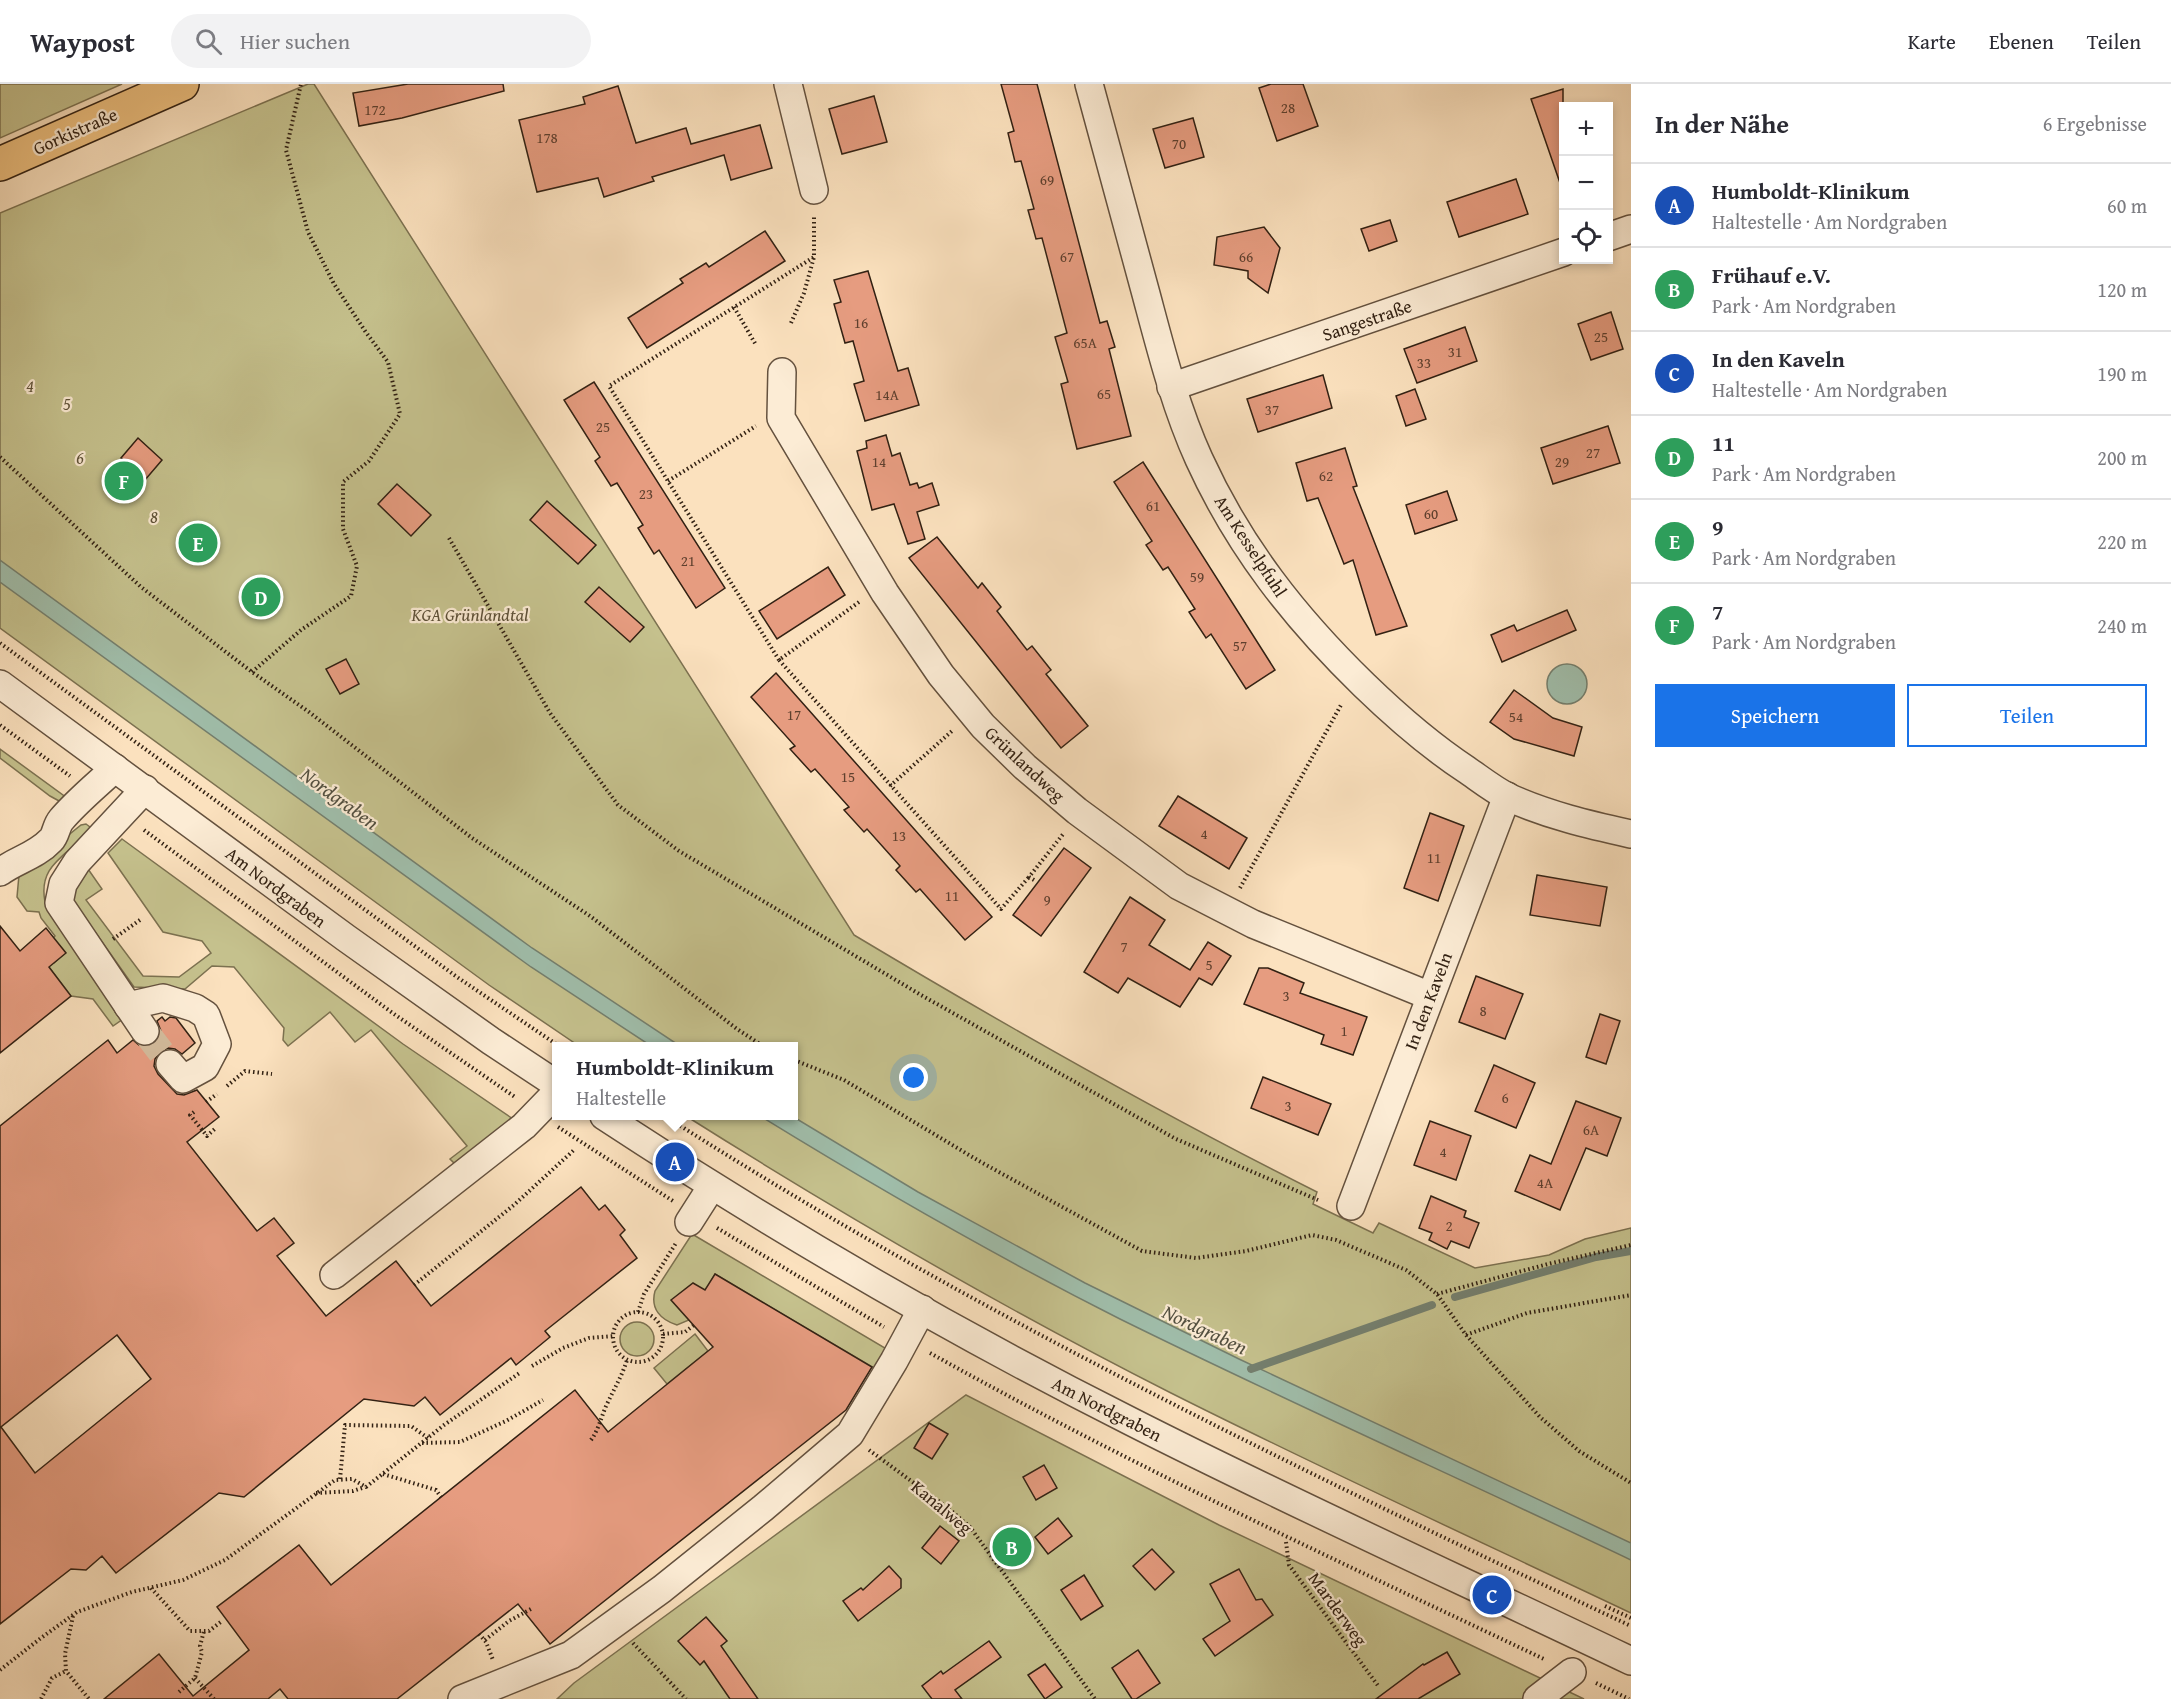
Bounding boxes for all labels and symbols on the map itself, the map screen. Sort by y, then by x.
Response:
house number: 28 [1281,97,1295,118]
house number: 172 [364,99,386,120]
street label: Gorkistraße [29,100,121,162]
house number: 178 [536,127,558,148]
house number: 70 [1172,133,1186,154]
house number: 69 [1040,169,1054,190]
house number: 67 [1060,246,1074,267]
house number: 66 [1239,246,1253,267]
street label: Sangestraße [1319,292,1415,348]
house number: 16 [854,312,868,333]
house number: 25 [1594,326,1608,347]
house number: 65A [1073,332,1097,353]
house number: 31 [1448,341,1462,362]
house number: 33 [1417,352,1431,373]
park label: 4 [26,372,34,399]
house number: 65 [1097,383,1111,404]
house number: 14A [875,384,899,405]
park label: 5 [63,390,71,417]
house number: 37 [1265,399,1279,420]
house number: 25 [596,416,610,437]
house number: 27 [1586,442,1600,463]
park label: 6 [76,444,84,471]
house number: 14 [872,451,886,472]
house number: 29 [1555,451,1569,472]
pin: F [104,458,144,504]
house number: 62 [1319,465,1333,486]
house number: 23 [639,483,653,504]
street label: Am Kesselpfuhl [1208,490,1294,602]
house number: 61 [1146,495,1160,516]
park label: 8 [150,503,158,530]
house number: 60 [1424,503,1438,524]
pin: E [178,520,218,566]
house number: 21 [681,550,695,571]
house number: 59 [1190,566,1204,587]
pin: D [242,574,280,620]
park label: KGA Grünlandtal [411,601,529,628]
house number: 57 [1233,635,1247,656]
house number: 17 [787,704,801,725]
house number: 54 [1509,706,1523,727]
street label: Grünlandweg [979,720,1071,808]
water label: Nordgraben [294,759,385,836]
house number: 15 [841,766,855,787]
house number: 4 [1200,823,1208,844]
house number: 13 [892,825,906,846]
street label: Am Nordgraben [220,840,332,934]
house number: 11 [1427,847,1441,868]
house number: 11 [945,885,959,906]
house number: 9 [1043,889,1051,910]
house number: 7 [1120,936,1128,957]
street label: In den Kaveln [1397,948,1459,1054]
house number: 5 [1205,954,1213,975]
house number: 3 [1282,985,1290,1006]
house number: 8 [1479,1000,1487,1021]
house number: 1 [1340,1020,1348,1041]
your location [899,1063,928,1092]
house number: 6 [1501,1087,1509,1108]
house number: 3 [1284,1095,1292,1116]
house number: 6A [1583,1119,1599,1140]
pin: A [656,1140,694,1184]
house number: 4 [1439,1141,1447,1162]
house number: 4A [1537,1172,1553,1193]
house number: 2 [1445,1215,1453,1236]
water label: Nordgraben [1157,1296,1252,1361]
street label: Am Nordgraben [1047,1370,1167,1448]
street label: Kanalweg [905,1473,979,1541]
pin: B [992,1524,1032,1570]
street label: Marderweg [1302,1566,1374,1652]
pin: C [1472,1572,1512,1618]

